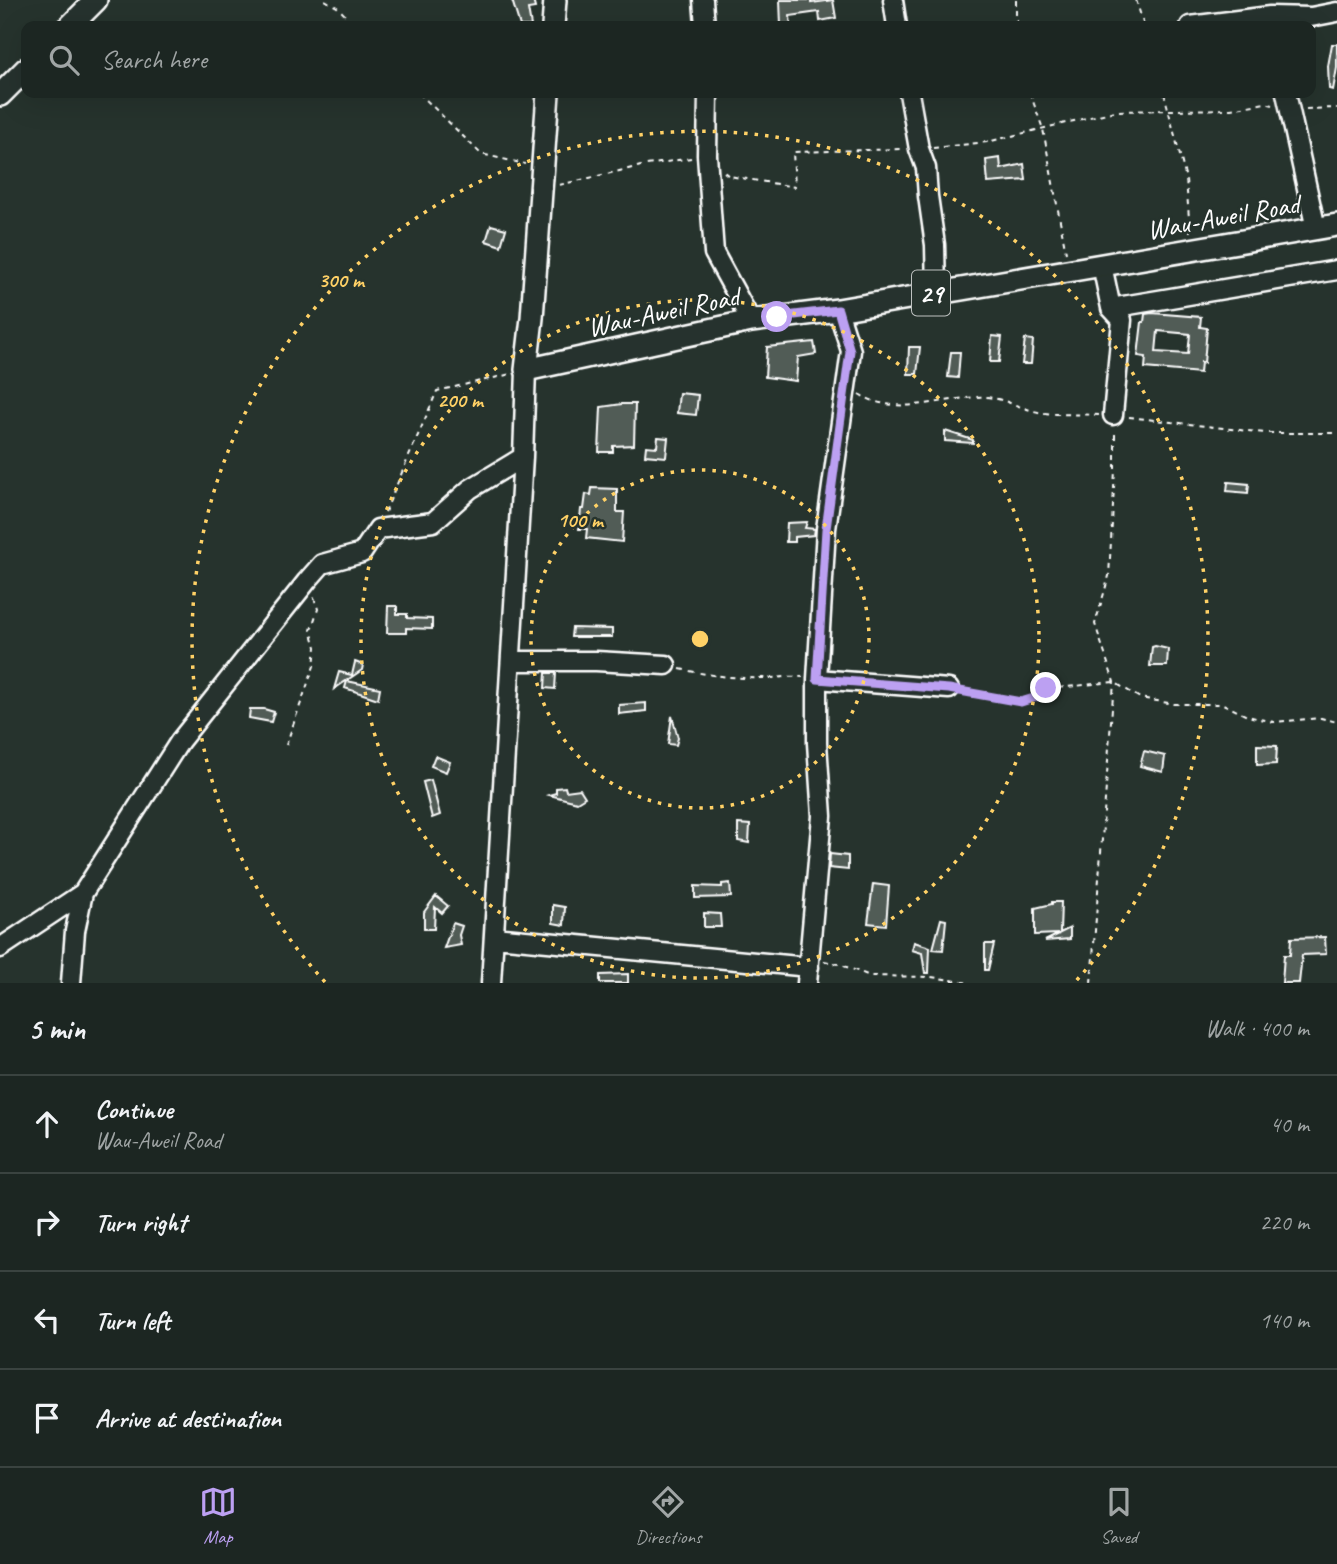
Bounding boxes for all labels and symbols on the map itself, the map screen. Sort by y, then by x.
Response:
street label: Wau-Aweil Road [1144,185,1306,247]
text: 300 m [318,267,366,293]
road number: 29 [912,270,950,316]
street label: Wau-Aweil Road [584,278,746,345]
route start [761,301,792,332]
text: 200 m [437,387,485,413]
text: 100 m [557,507,605,533]
centre of rings [688,627,712,651]
route end [1030,672,1061,703]

